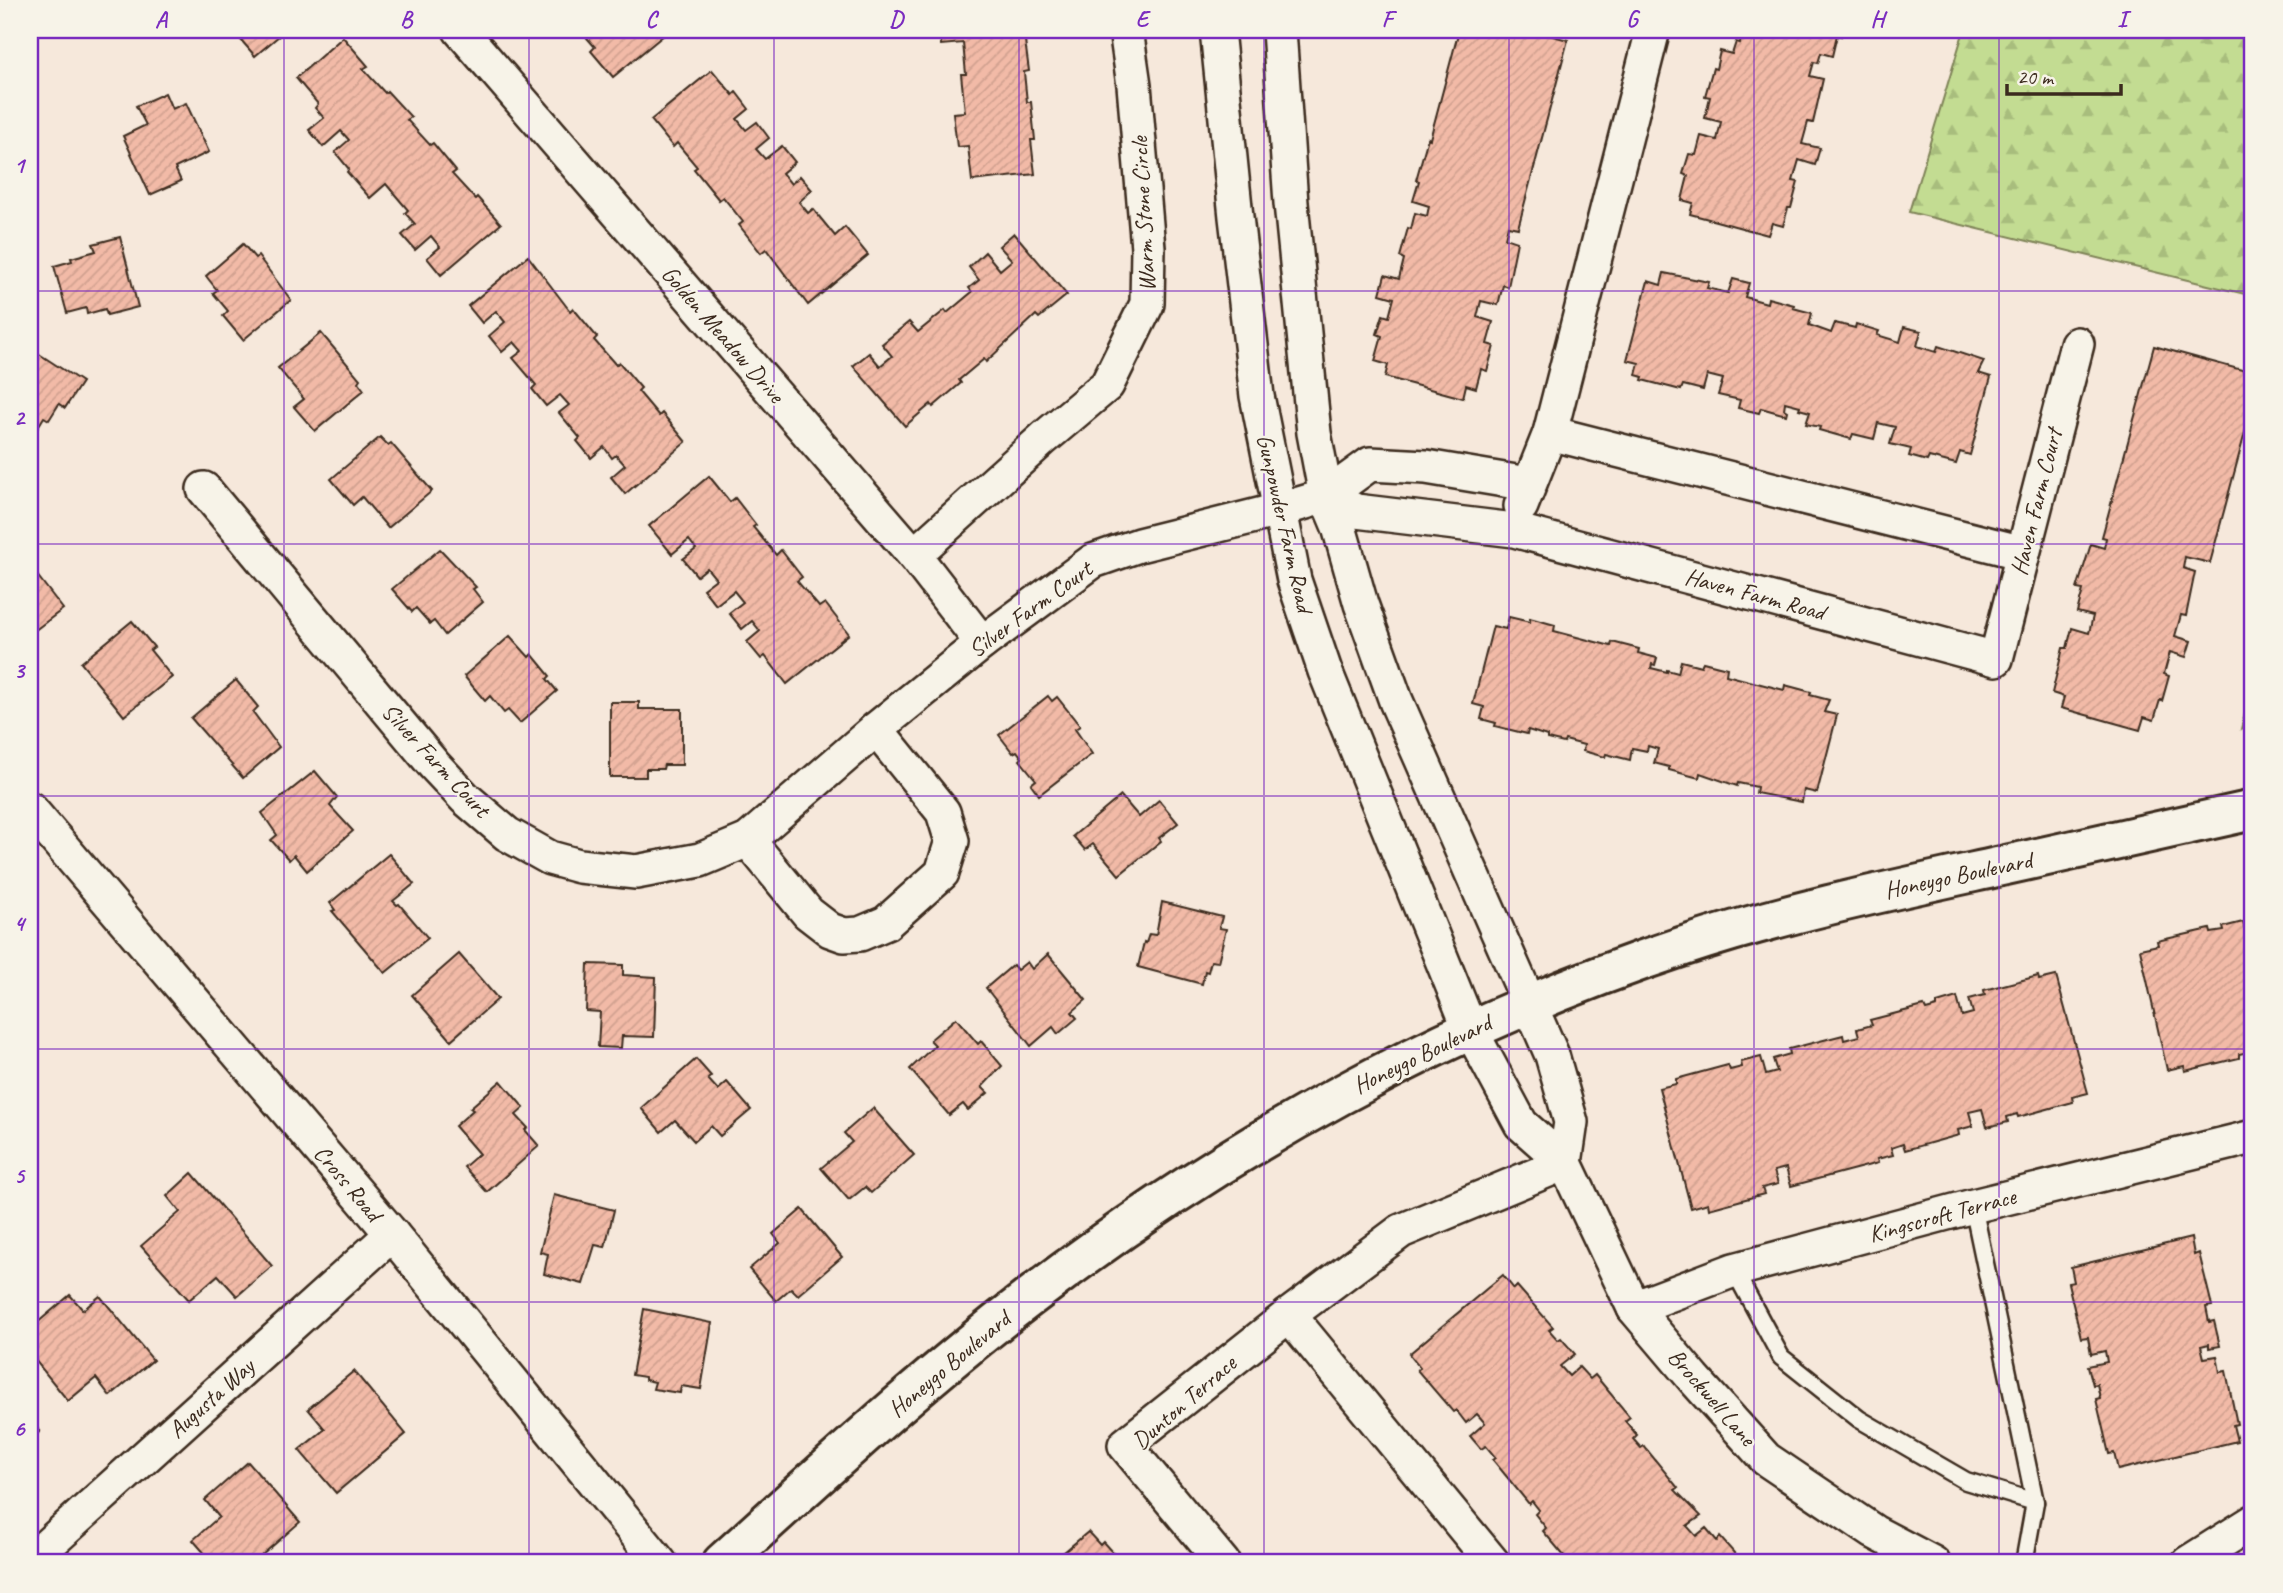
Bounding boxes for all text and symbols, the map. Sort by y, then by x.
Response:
text: A [155,5,169,34]
text: B [400,5,414,34]
text: C [646,5,660,34]
text: D [889,5,905,34]
text: E [1136,5,1152,34]
text: F [1382,5,1398,34]
text: G [1626,5,1641,34]
text: H [1870,5,1888,34]
text: I [2117,5,2132,34]
scale bar [2007,52,2120,96]
text: 20 m [2017,64,2055,90]
street label: Warm Stone Circle [1124,134,1162,292]
text: 1 [14,151,27,180]
street label: Golden Meadow Drive [655,259,792,411]
text: 2 [14,403,27,432]
street label: Haven Farm Court [2003,423,2069,578]
street label: Gunpowder Farm Road [1250,431,1321,618]
street label: Silver Farm Court [962,553,1099,664]
street label: Haven Farm Road [1682,561,1832,628]
text: 3 [14,656,27,685]
street label: Silver Farm Court [375,697,498,825]
street label: Honeygo Boulevard [1882,844,2038,905]
text: 4 [14,909,27,938]
street label: Honeygo Boulevard [1348,1006,1499,1100]
street label: Cross Road [307,1139,391,1230]
text: 5 [14,1161,26,1190]
street label: Kingscroft Terrace [1865,1180,2021,1249]
street label: Honeygo Boulevard [882,1302,1019,1424]
street label: Brockwell Lane [1661,1342,1764,1454]
street label: Dunton Terrace [1126,1347,1244,1455]
street label: Augusta Way [162,1350,262,1444]
text: 6 [14,1414,27,1443]

